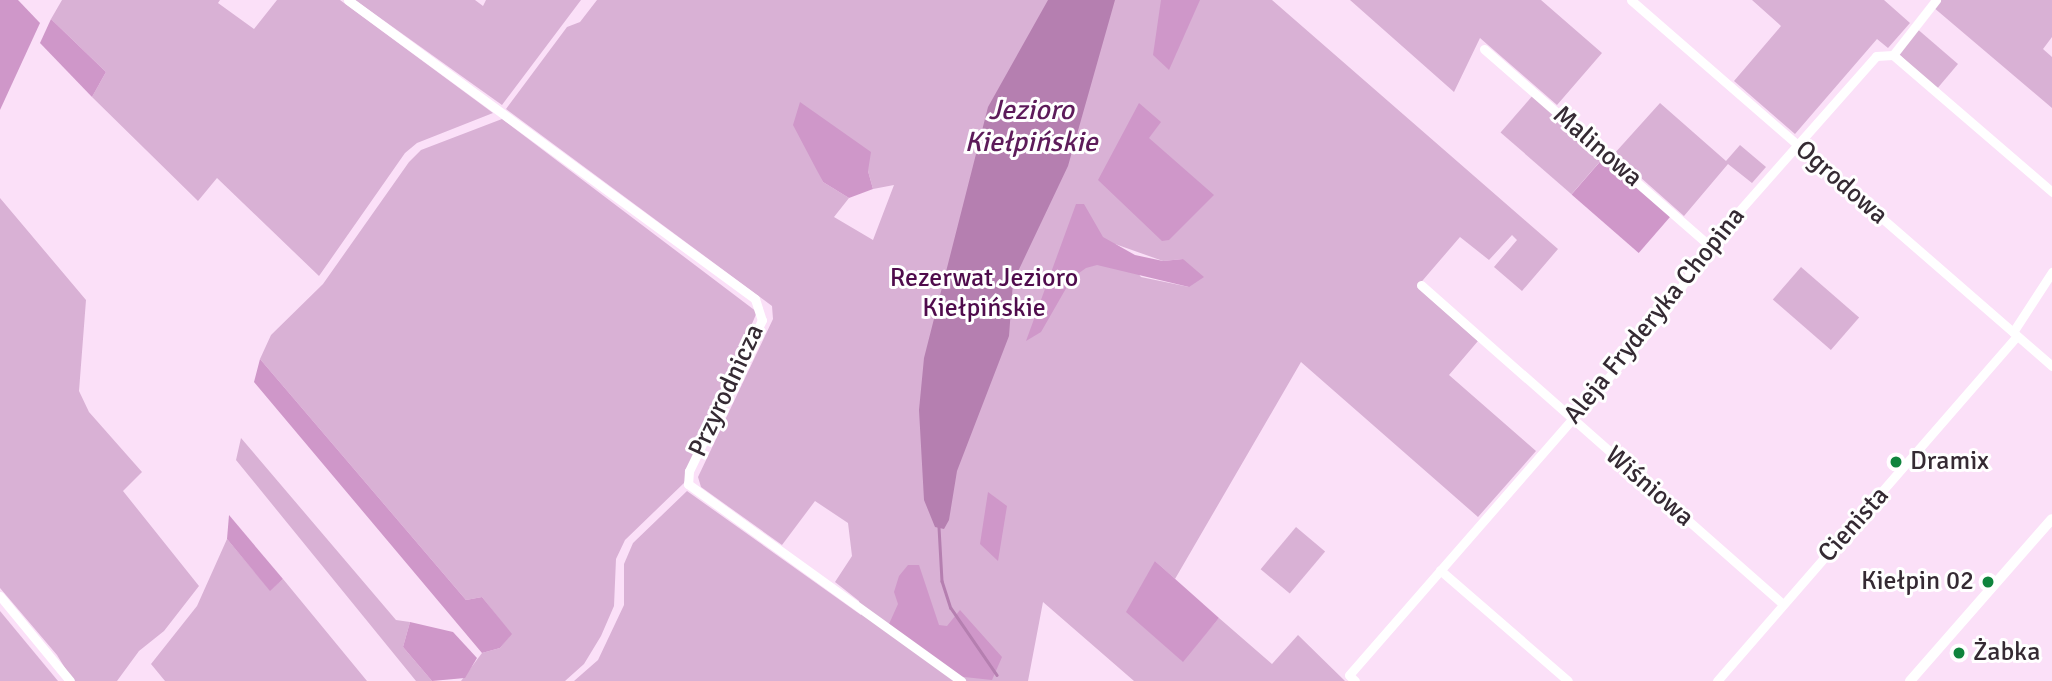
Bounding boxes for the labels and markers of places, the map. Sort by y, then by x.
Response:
place label: Dramix [1910,446,1989,478]
marker: Dramix [1888,454,1904,470]
place label: Kiełpin 02 [1861,566,1974,598]
marker: Kiełpin 02 [1980,574,1996,590]
place label: Żabka [1973,637,2040,669]
marker: Żabka [1951,645,1967,661]

